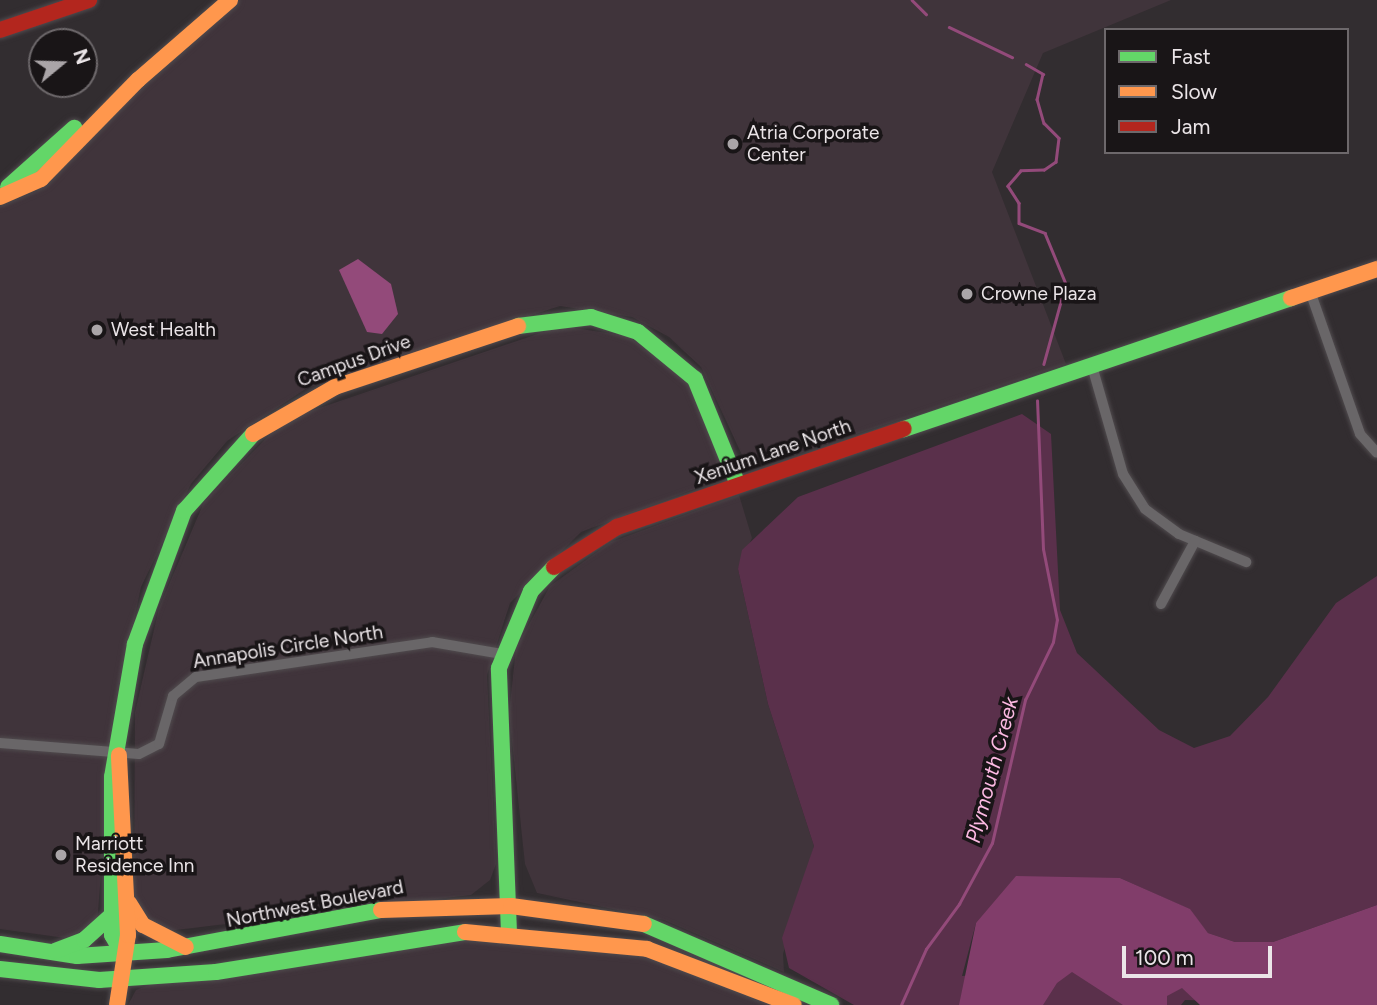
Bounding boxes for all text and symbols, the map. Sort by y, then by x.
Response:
north arrow [28,28,98,98]
legend [1104,28,1349,154]
text: Fast [1171,44,1211,69]
text: N [68,46,95,67]
text: Slow [1171,79,1217,104]
text: Jam [1171,114,1210,139]
place label: Atria Corporate Center [747,122,879,166]
marker: Atria Corporate Center [725,136,741,152]
place label: Crowne Plaza [981,283,1096,305]
marker: Crowne Plaza [959,286,975,302]
place label: West Health [111,319,216,341]
marker: West Health [89,322,105,338]
street label: Campus Drive [294,330,414,392]
street label: Xenium Lane North [692,415,854,489]
street label: Annapolis Circle North [191,621,385,673]
water label: Plymouth Creek [960,694,1024,846]
place label: Marriott Residence Inn [75,833,194,877]
marker: Marriott Residence Inn [53,847,69,863]
street label: Northwest Boulevard [224,876,406,932]
scale bar [1125,932,1276,976]
text: 100 m [1135,945,1194,970]

